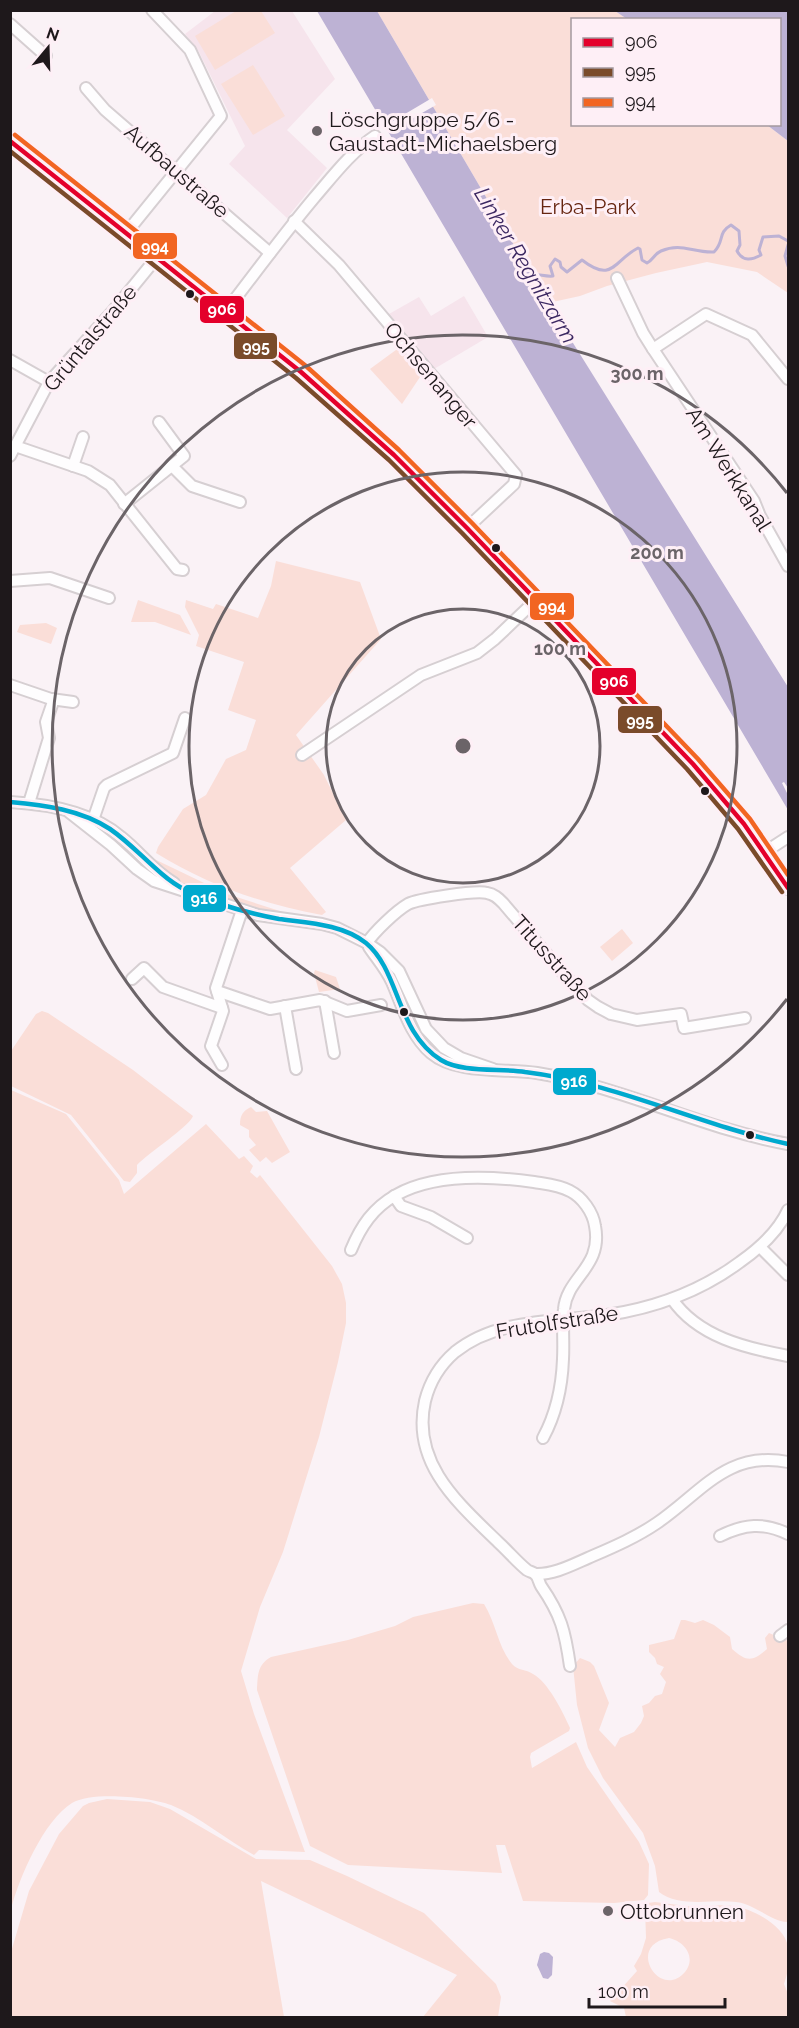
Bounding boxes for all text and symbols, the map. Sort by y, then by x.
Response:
north arrow [18,18,78,78]
legend [571,18,781,126]
text: N [44,23,62,45]
text: 906 [625,31,658,52]
text: 995 [625,61,656,82]
text: 994 [625,91,656,112]
place label: Löschgruppe 5/6 - Gaustadt-Michaelsberg [329,107,557,156]
street label: Aufbaustraße [120,119,234,223]
marker: Löschgruppe 5/6 - Gaustadt-Michaelsberg [310,124,324,138]
water label: Linker Regnitzarm [469,182,583,348]
park label: Erba-Park [540,194,636,219]
line badge: 994 [132,232,178,260]
text: 994 [141,237,169,256]
street label: Grüntalstraße [38,280,142,396]
unlabelled marker [184,288,196,300]
line badge: 906 [199,295,245,324]
text: 906 [208,300,237,319]
street label: Ochsenanger [379,317,483,434]
line badge: 995 [233,332,278,360]
text: 995 [242,337,270,356]
text: 300 m [610,363,664,384]
street label: Am Werkkanal [681,402,777,536]
unlabelled marker [490,542,502,554]
text: 200 m [630,542,684,563]
line badge: 994 [529,592,575,621]
text: 994 [538,597,566,616]
text: 100 m [534,638,586,659]
line badge: 906 [591,667,637,696]
text: 906 [600,672,629,691]
line badge: 995 [617,705,663,734]
text: 995 [626,711,654,730]
centre of rings [453,736,473,756]
unlabelled marker [699,785,711,797]
line badge: 916 [182,884,227,913]
text: 916 [190,889,218,908]
street label: Titusstraße [507,910,597,1006]
unlabelled marker [398,1006,410,1018]
line badge: 916 [552,1067,597,1096]
text: 916 [560,1072,588,1091]
unlabelled marker [744,1129,756,1141]
street label: Frutolfstraße [494,1300,620,1344]
place label: Ottobrunnen [620,1899,744,1924]
marker: Ottobrunnen [601,1904,615,1918]
scale bar [589,1971,726,2009]
text: 100 m [598,1981,649,2002]

